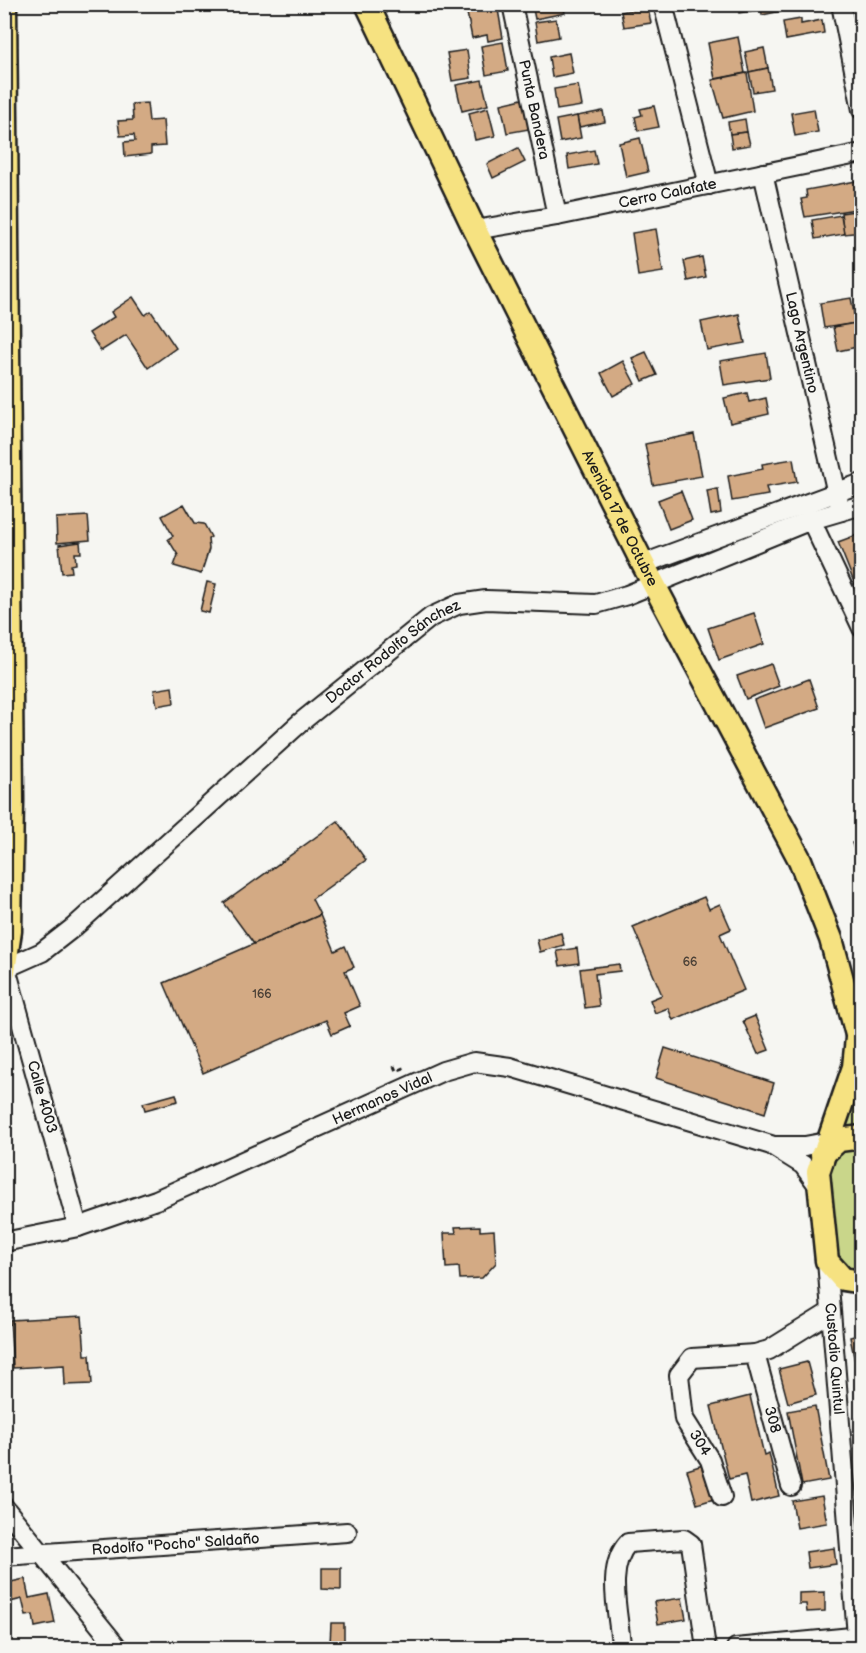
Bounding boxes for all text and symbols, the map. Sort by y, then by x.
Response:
street label: Punta Bandera [515,58,554,161]
street label: Cerro Calafate [617,174,718,213]
street label: Lago Argentino [781,290,823,395]
street label: Avenida 17 de Octubre [578,447,663,590]
street label: Doctor Rodolfo Sánchez [322,595,464,708]
house number: 66 [683,955,697,970]
house number: 166 [252,987,272,1002]
street label: Calle 4003 [23,1058,61,1136]
street label: Hermanos Vidal [329,1068,435,1129]
street label: Custodio Quintul [821,1302,849,1415]
street label: 308 [760,1404,786,1435]
street label: 304 [685,1426,715,1460]
street label: Rodolfo "Pocho" Saldaño [91,1529,260,1559]

